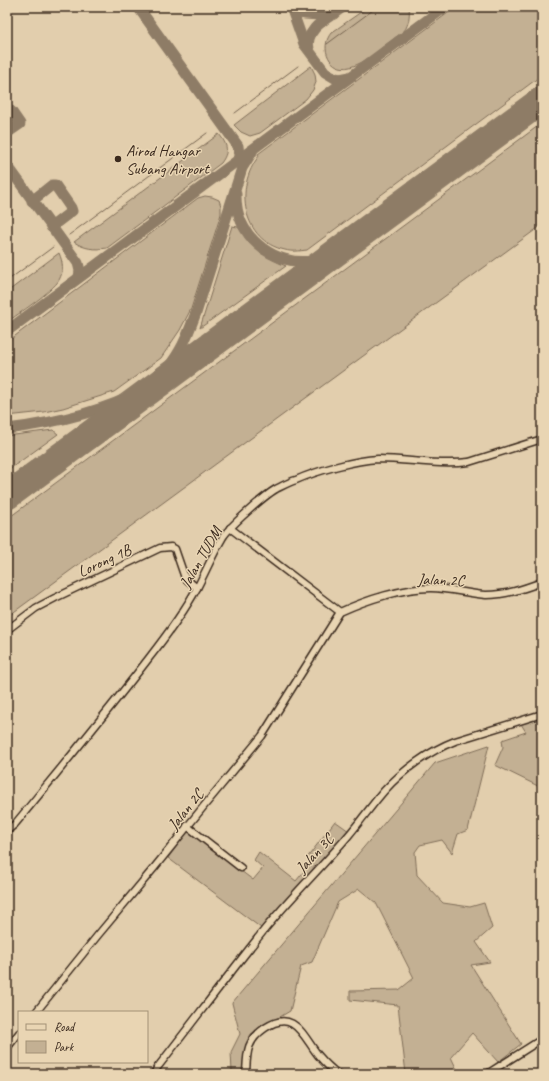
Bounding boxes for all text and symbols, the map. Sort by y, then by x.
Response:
place label: Airod Hangar Subang Airport [126,141,211,179]
marker: Airod Hangar Subang Airport [113,154,123,164]
street label: Jalan TUDM [175,522,227,593]
street label: Lorong 1B [75,539,136,582]
street label: Jalan 2C [416,569,466,591]
street label: Jalan 2C [163,784,209,835]
street label: Jalan 3C [291,829,339,878]
legend [18,1011,148,1063]
text: Road [54,1019,76,1035]
text: Park [54,1039,75,1055]

